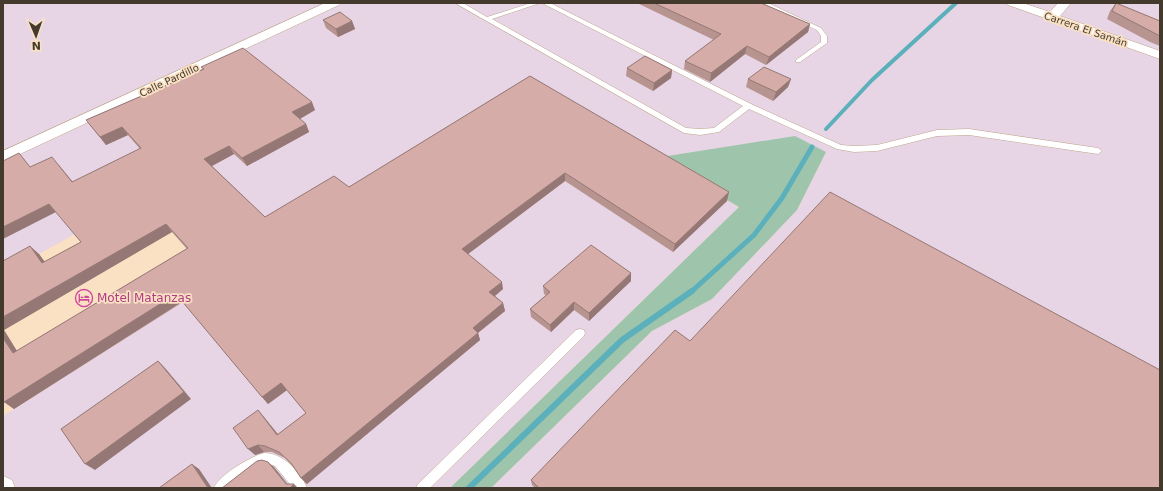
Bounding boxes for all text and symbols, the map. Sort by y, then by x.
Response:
street label: Carrera El Samán [1043,10,1129,49]
north arrow [16,16,56,56]
text: N [31,39,41,52]
street label: Calle Pardillo [138,62,201,99]
hotel icon: Motel Matanzas [74,288,94,308]
place label: Motel Matanzas [97,291,191,305]

